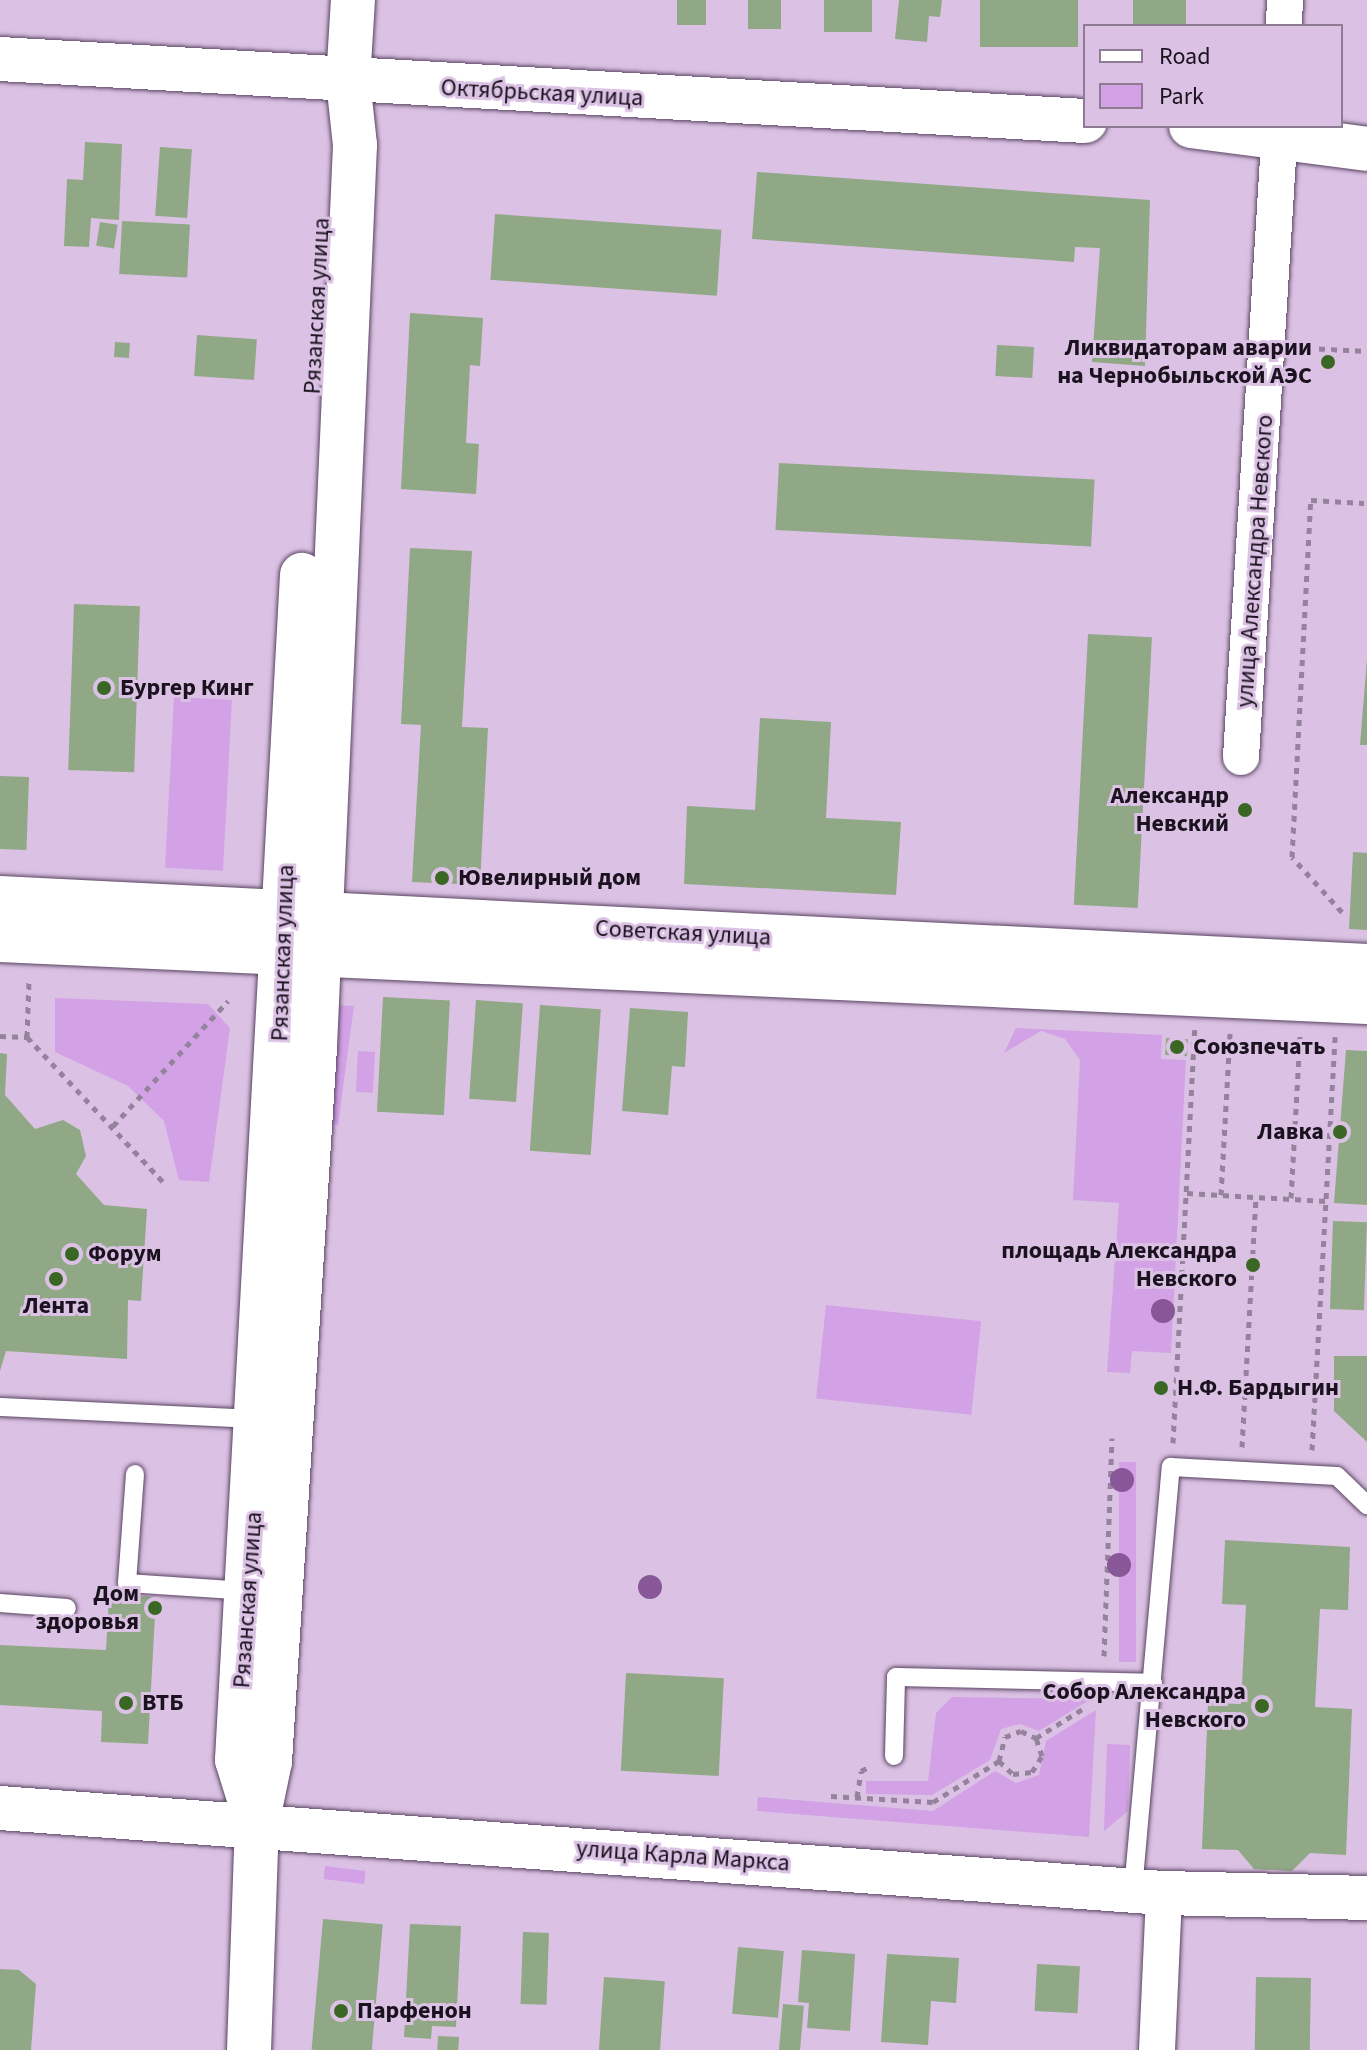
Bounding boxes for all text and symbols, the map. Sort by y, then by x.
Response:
legend [1083,24,1343,128]
text: Road [1159,39,1211,74]
street label: Октябрьская улица [440,73,644,113]
text: Park [1159,79,1204,114]
street label: Рязанская улица [298,217,336,395]
place label: Ликвидаторам аварии на Чернобыльской АЭС [1057,334,1312,390]
marker: Ликвидаторам аварии на Чернобыльской АЭС [1319,353,1337,371]
street label: улица Александра Невского [1230,414,1280,708]
place label: Бургер Кинг [120,674,254,702]
marker: Бургер Кинг [95,679,113,697]
place label: Александр Невский [1110,782,1229,838]
marker: Александр Невский [1236,801,1254,819]
street label: Рязанская улица [266,864,300,1042]
place label: Ювелирный дом [458,864,641,892]
marker: Ювелирный дом [433,869,451,887]
street label: Советская улица [594,914,772,952]
place label: Союзпечать [1193,1033,1326,1061]
marker: Союзпечать [1168,1038,1186,1056]
place label: Лавка [1257,1118,1324,1146]
marker: Лавка [1331,1123,1349,1141]
place label: площадь Александра Невского [1001,1237,1237,1293]
place label: Форум [88,1240,162,1268]
marker: Форум [63,1245,81,1263]
marker: площадь Александра Невского [1244,1256,1262,1274]
marker: Лента [47,1270,65,1288]
place label: Лента [23,1292,89,1320]
place label: Н.Ф. Бардыгин [1177,1374,1339,1402]
marker: Н.Ф. Бардыгин [1152,1379,1170,1397]
street label: Рязанская улица [227,1511,269,1689]
place label: Дом здоровья [35,1580,139,1636]
marker: Дом здоровья [146,1599,164,1617]
place label: Собор Александра Невского [1042,1678,1246,1734]
place label: ВТБ [142,1689,184,1717]
marker: ВТБ [117,1694,135,1712]
marker: Собор Александра Невского [1253,1697,1271,1715]
street label: улица Карла Маркса [575,1834,791,1878]
place label: Парфенон [357,1997,472,2025]
marker: Парфенон [332,2002,350,2020]

